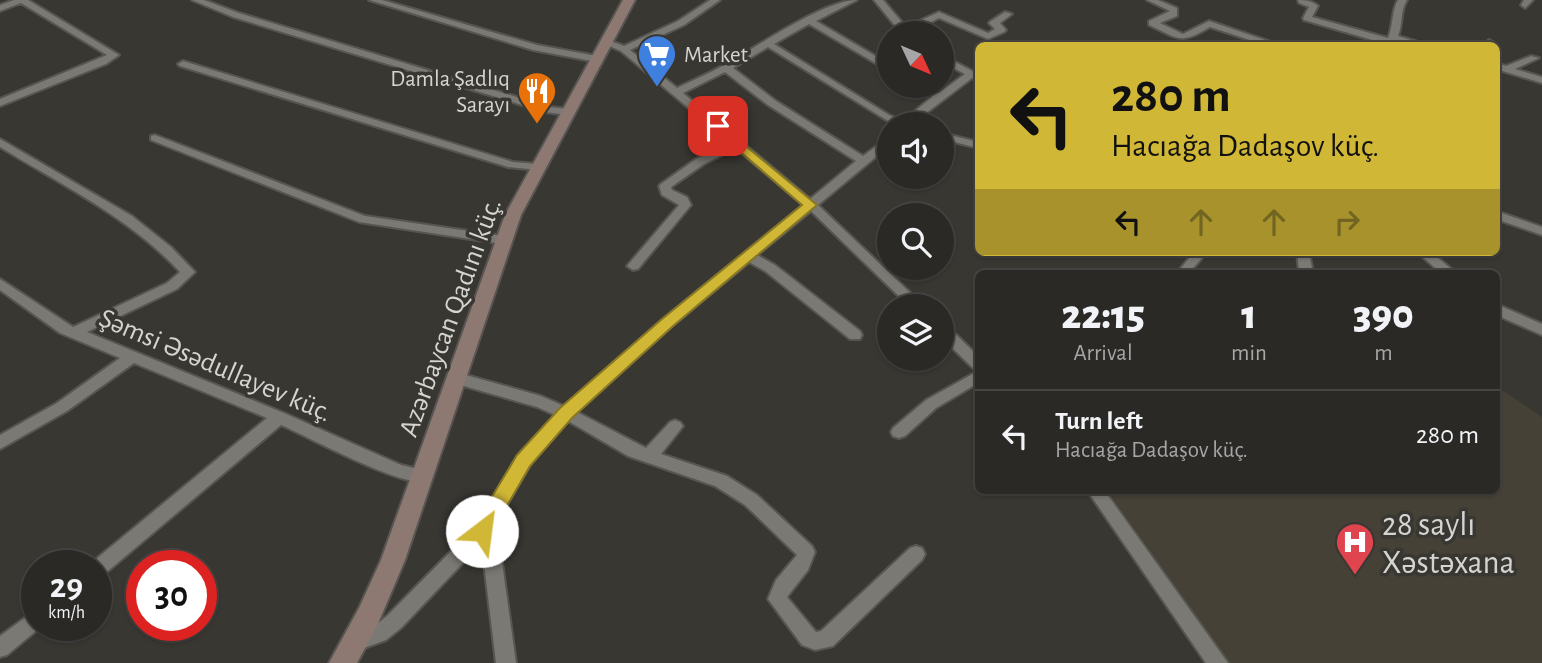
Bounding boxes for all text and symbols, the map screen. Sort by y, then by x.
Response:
north arrow [877,21,954,98]
map controls [877,21,954,371]
supermarket icon: Market [636,33,678,88]
place label: Market [684,44,748,67]
place label: Damla Şadlıq Sarayı [390,68,510,117]
restaurant icon: Damla Şadlıq Sarayı [516,70,558,125]
icon: left [996,70,1087,161]
text: 280 m [1111,72,1231,121]
pin [688,96,748,156]
icon: arrive [699,107,737,145]
button: sound [877,112,954,189]
text: Hacıağa Dadaşov küç. [1111,130,1379,162]
street label: Azərbaycan Qadını küç. [395,195,507,441]
button: search [877,203,954,280]
icon: left [1109,203,1147,241]
icon: ahead [1182,203,1220,241]
icon: ahead [1255,203,1293,241]
icon: right [1328,203,1366,241]
button: layers [877,294,954,371]
text: 22:15 [1061,294,1145,336]
text: 1 [1241,294,1257,336]
text: 390 [1353,294,1414,336]
street label: Şəmsi Əsədullayev küç. [95,304,336,427]
text: Arrival [1073,342,1133,365]
text: min [1231,342,1267,365]
text: m [1374,342,1393,365]
text: Turn left [1055,408,1143,434]
icon: left [996,417,1034,455]
text: 280 m [1416,422,1479,448]
text: Hacıağa Dadaşov küç. [1055,439,1248,462]
position arrow [445,494,519,568]
place label: 28 saylı Xəstəxana [1382,509,1515,580]
hospital icon: 28 saylı Xəstəxana [1334,521,1376,576]
speed limit sign: 30 [126,550,217,641]
text: 29 [50,569,83,604]
text: km/h [48,604,85,622]

